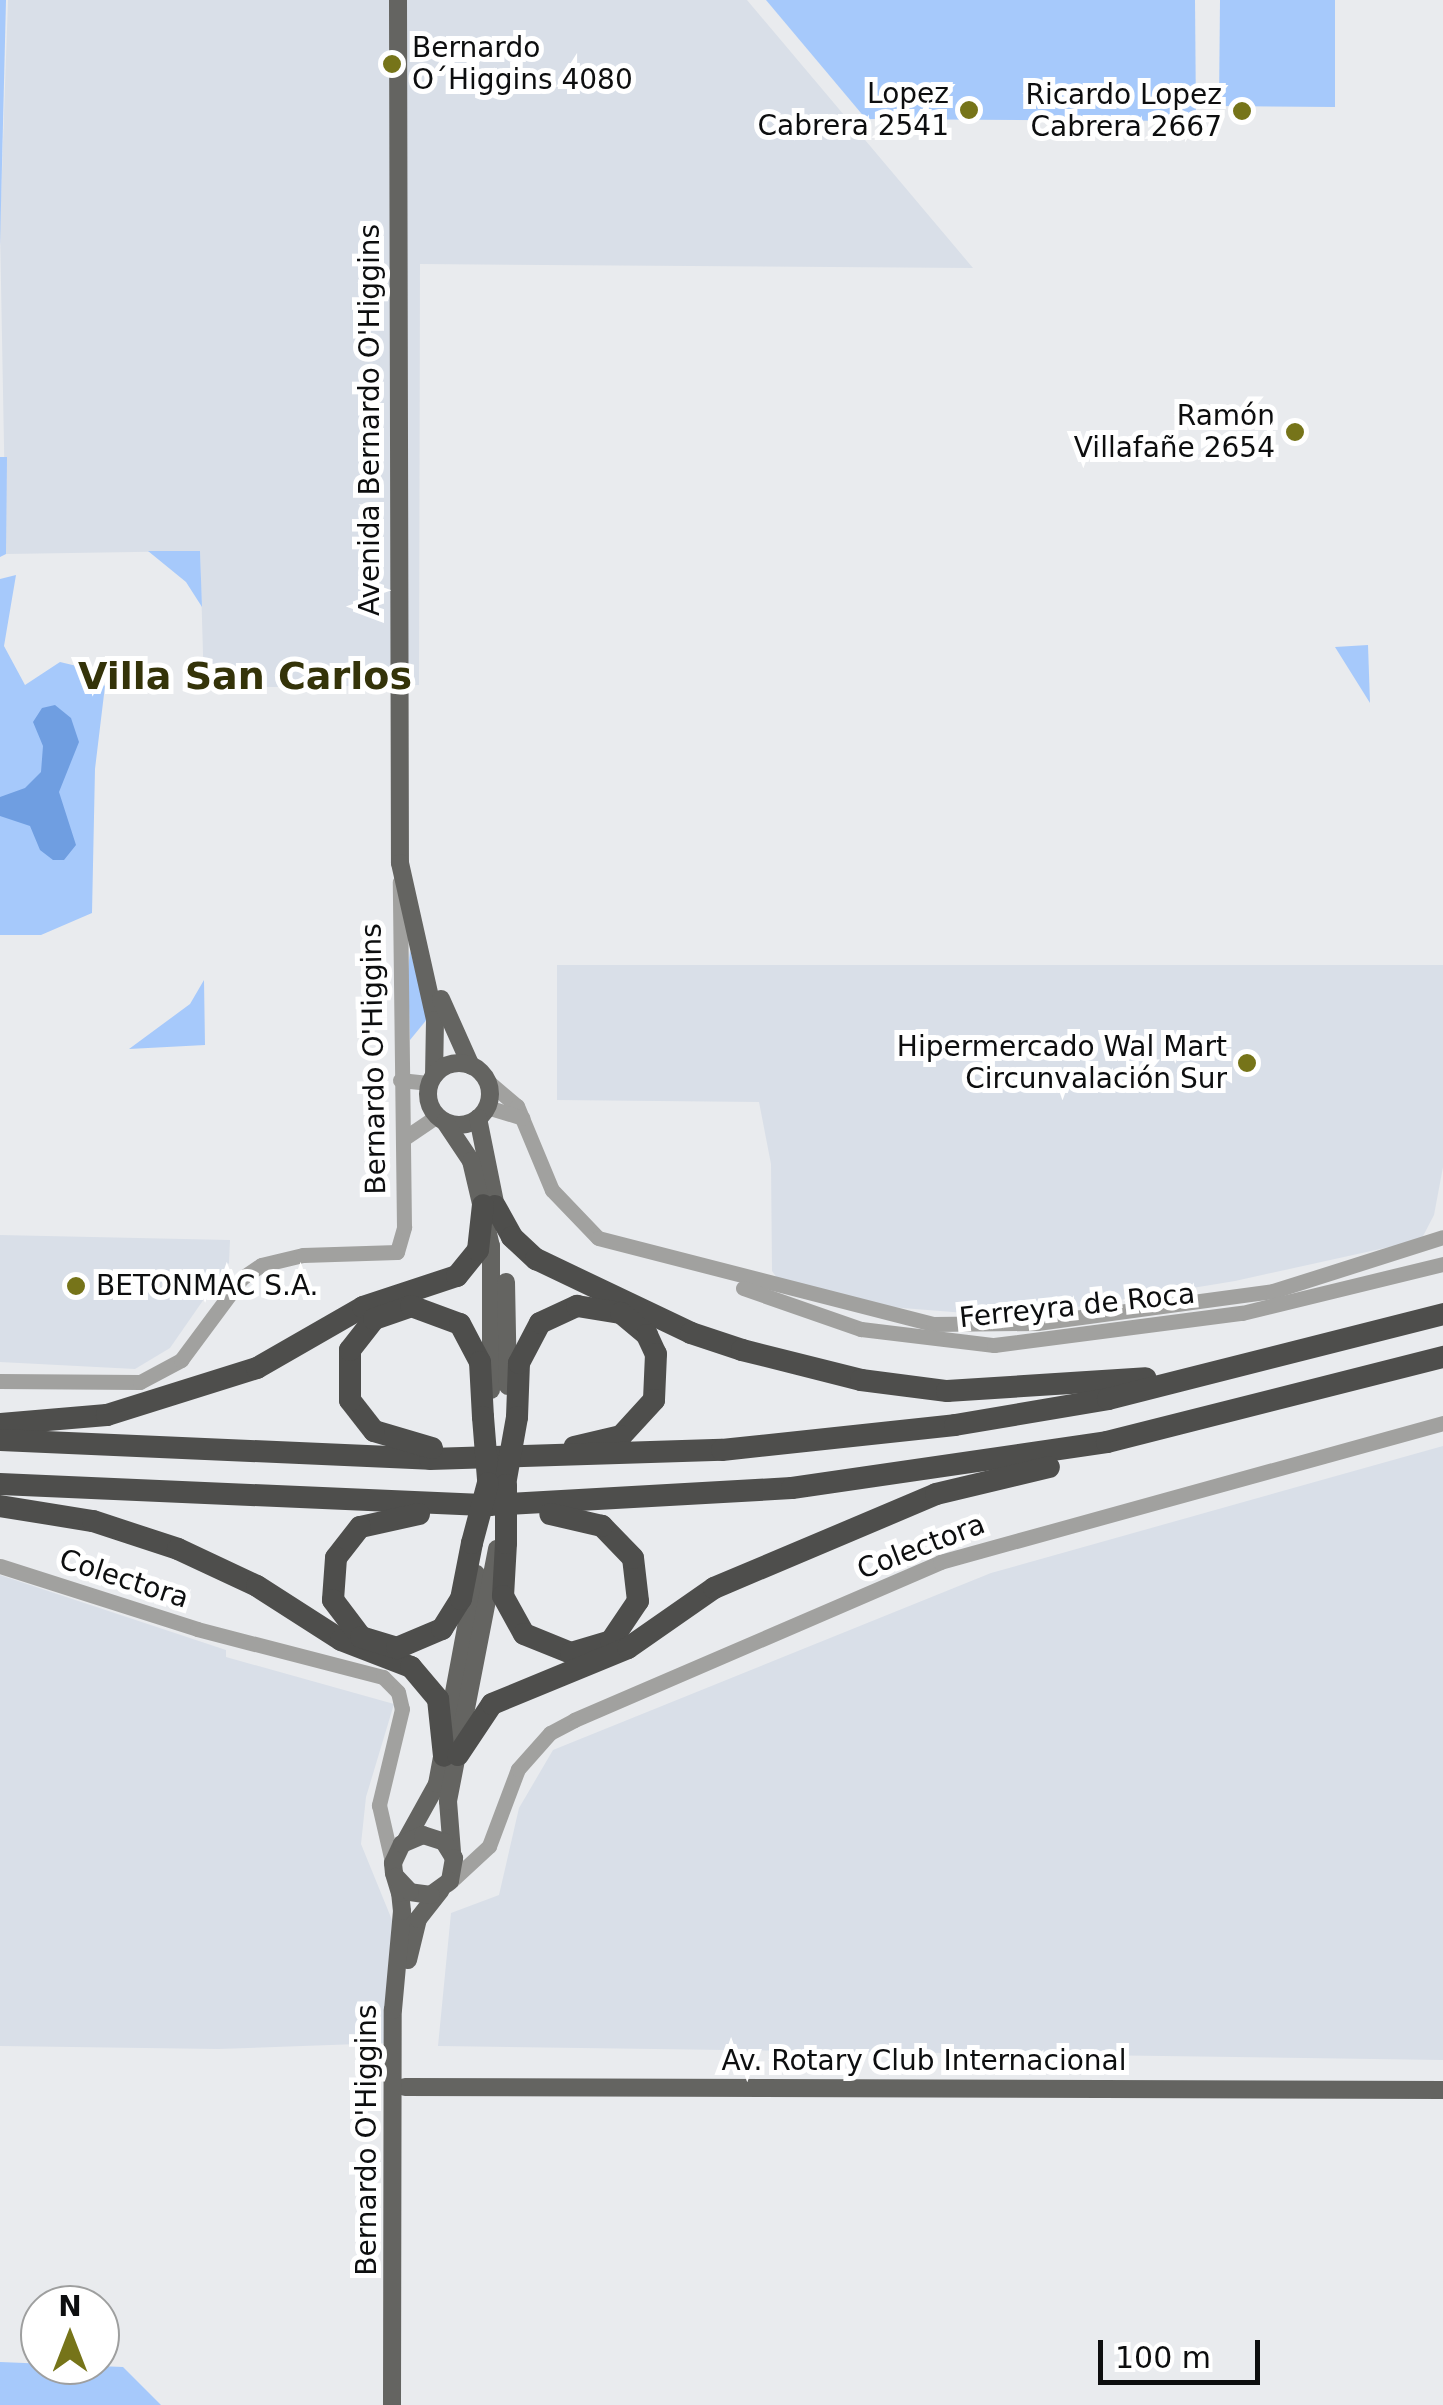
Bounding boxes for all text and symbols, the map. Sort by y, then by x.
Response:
place label: Bernardo O´Higgins 4080 [412,31,633,97]
marker: Bernardo O´Higgins 4080 [381,53,403,75]
place label: Lopez Cabrera 2541 [758,77,949,143]
place label: Ricardo Lopez Cabrera 2667 [1025,78,1222,144]
marker: Lopez Cabrera 2541 [958,99,980,121]
marker: Ricardo Lopez Cabrera 2667 [1231,100,1253,122]
street label: Avenida Bernardo O'Higgins [353,224,387,616]
place label: Ramón Villafañe 2654 [1074,399,1275,465]
marker: Ramón Villafañe 2654 [1284,421,1306,443]
district label: Villa San Carlos [78,654,412,700]
street label: Bernardo O'Higgins [355,923,393,1195]
place label: Hipermercado Wal Mart Circunvalación Sur [897,1030,1227,1096]
marker: Hipermercado Wal Mart Circunvalación Sur [1236,1052,1258,1074]
place label: BETONMAC S.A. [96,1269,318,1303]
marker: BETONMAC S.A. [65,1275,87,1297]
street label: Ferreyra de Roca [957,1277,1197,1335]
street label: Colectora [852,1507,990,1587]
street label: Colectora [55,1542,193,1616]
street label: Bernardo O'Higgins [350,2004,384,2276]
street label: Av. Rotary Club Internacional [721,2044,1127,2078]
north arrow [20,2285,120,2385]
text: N [58,2290,82,2323]
scale bar [1103,2320,1266,2382]
text: 100 m [1115,2340,1211,2375]

